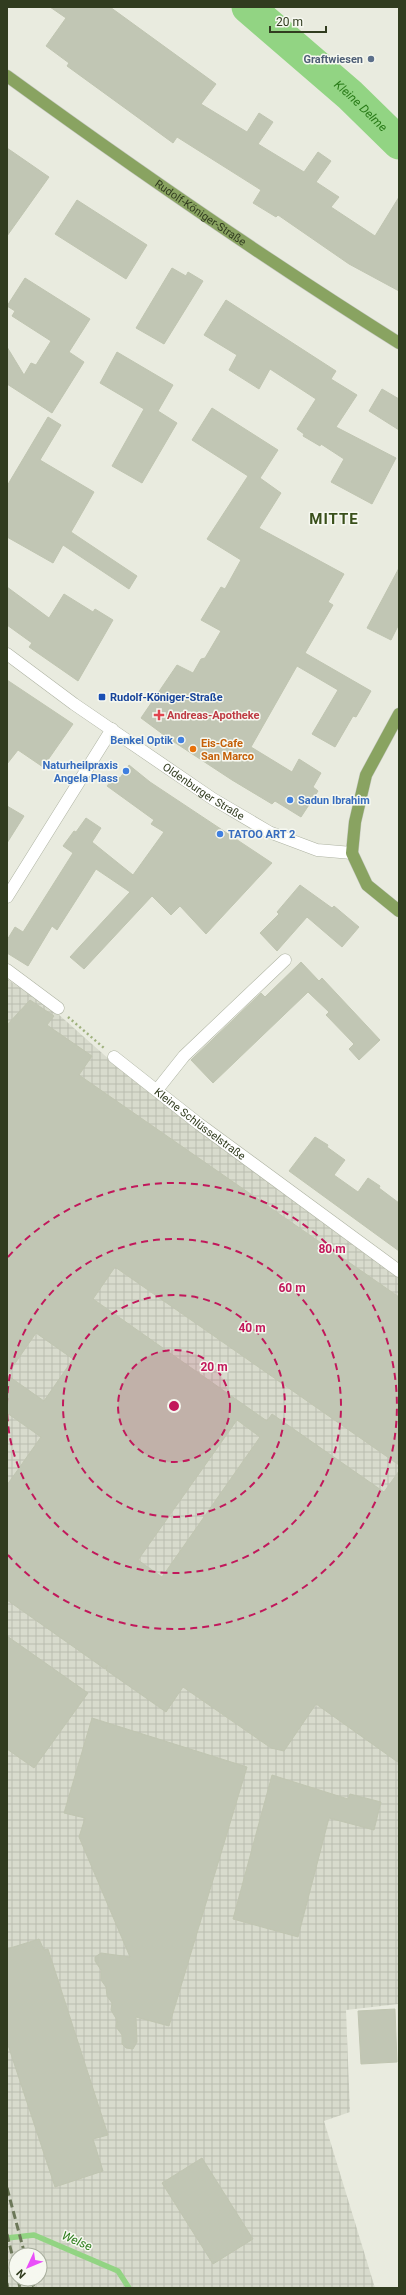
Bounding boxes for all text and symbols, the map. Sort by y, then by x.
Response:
scale bar [270,8,326,34]
text: 20 m [276,15,303,29]
place label: Graftwiesen [303,53,363,66]
marker: Graftwiesen [366,54,376,64]
water label: Kleine Delme [331,78,390,134]
street label: Rudolf-Königer-Straße [153,177,249,248]
district label: MITTE [309,510,359,528]
place label: Rudolf-Königer-Straße [110,691,223,704]
marker: Rudolf-Königer-Straße [97,692,107,702]
place label: Andreas-Apotheke [167,709,260,722]
marker: Andreas-Apotheke [154,710,164,720]
place label: Benkel Optik [110,734,173,747]
marker: Benkel Optik [176,735,186,745]
place label: Eis-Cafe San Marco [201,737,254,763]
marker: Eis-Cafe San Marco [188,744,198,754]
place label: Naturheilpraxis Angela Plass [42,759,118,785]
street label: Oldenburger Straße [160,760,247,823]
marker: Naturheilpraxis Angela Plass [121,766,131,776]
place label: Sadun Ibrahim [298,794,370,807]
marker: Sadun Ibrahim [285,795,295,805]
place label: TATOO ART 2 [228,828,295,841]
marker: TATOO ART 2 [215,829,225,839]
street label: Kleine Schlüsselstraße [152,1085,248,1163]
text: 80 m [318,1242,346,1256]
text: 60 m [278,1281,306,1295]
text: 40 m [238,1321,266,1335]
text: 20 m [200,1360,228,1374]
centre of rings [167,1399,181,1413]
water label: Welse [60,2228,94,2254]
north arrow [8,2247,48,2287]
text: N [14,2266,29,2281]

